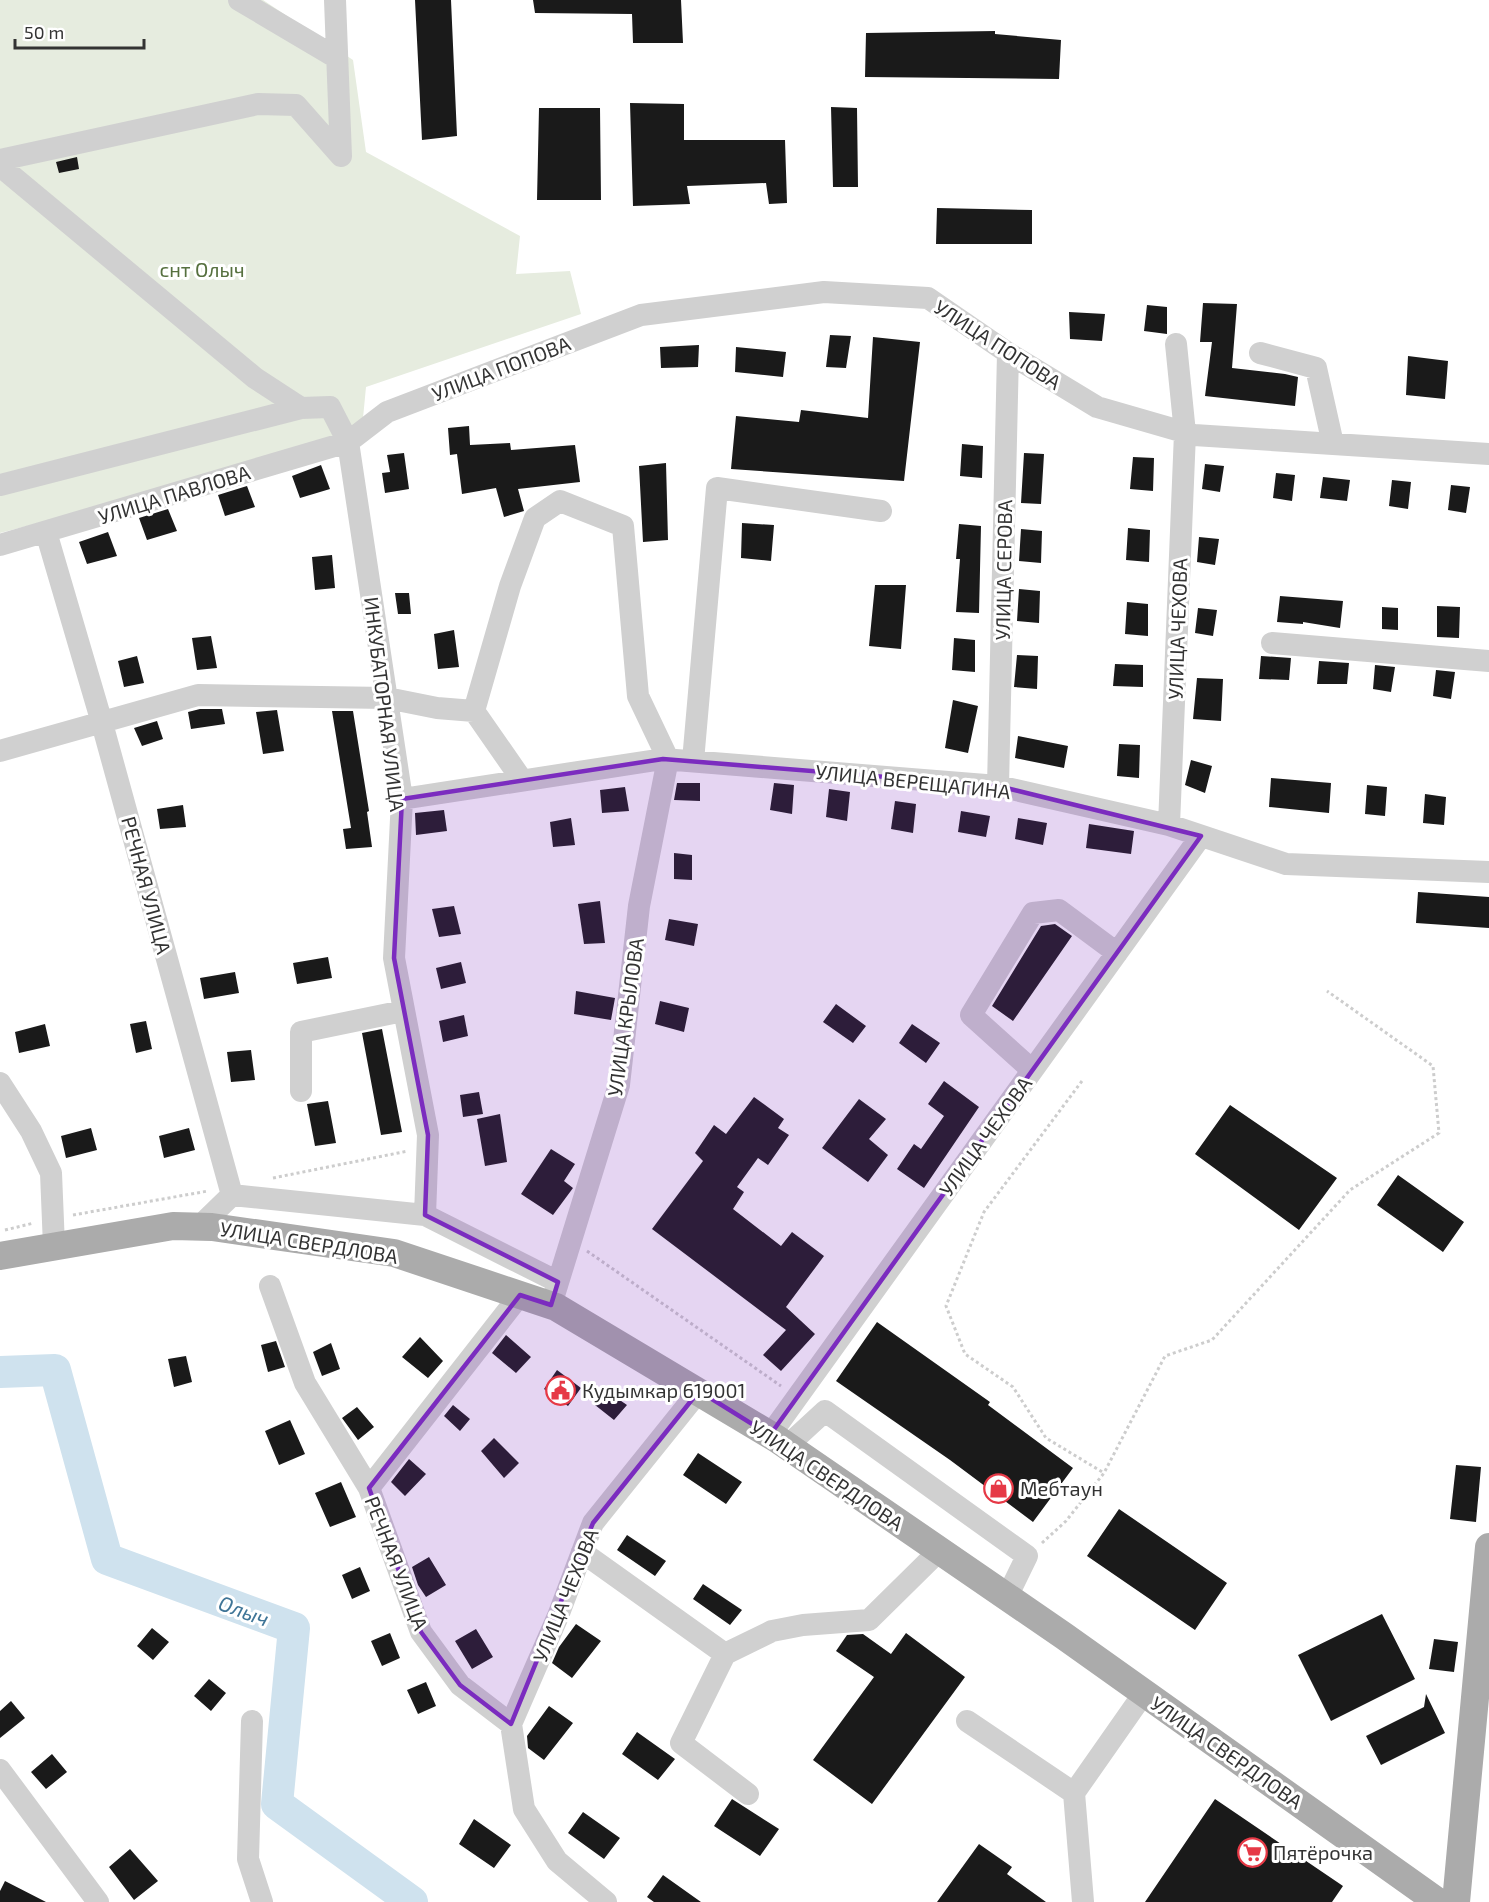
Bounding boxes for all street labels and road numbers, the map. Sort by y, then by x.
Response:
street label: УЛИЦА ПОПОВА [930,294,1066,394]
street label: УЛИЦА ПОПОВА [428,330,574,405]
street label: УЛИЦА ПАВЛОВА [95,459,253,528]
street label: УЛИЦА СЕРОВА [990,499,1016,640]
street label: УЛИЦА ЧЕХОВА [1163,557,1191,700]
street label: ИНКУБАТОРНАЯ УЛИЦА [360,595,410,813]
street label: УЛИЦА ВЕРЕЩАГИНА [814,759,1012,803]
street label: РЕЧНАЯ УЛИЦА [117,814,177,957]
street label: УЛИЦА КРЫЛОВА [602,936,648,1098]
street label: УЛИЦА ЧЕХОВА [934,1071,1037,1200]
street label: УЛИЦА СВЕРДЛОВА [218,1216,400,1268]
street label: УЛИЦА СВЕРДЛОВА [746,1415,909,1536]
street label: РЕЧНАЯ УЛИЦА [360,1493,434,1634]
street label: УЛИЦА ЧЕХОВА [527,1524,603,1665]
street label: УЛИЦА СВЕРДЛОВА [1146,1691,1308,1814]

